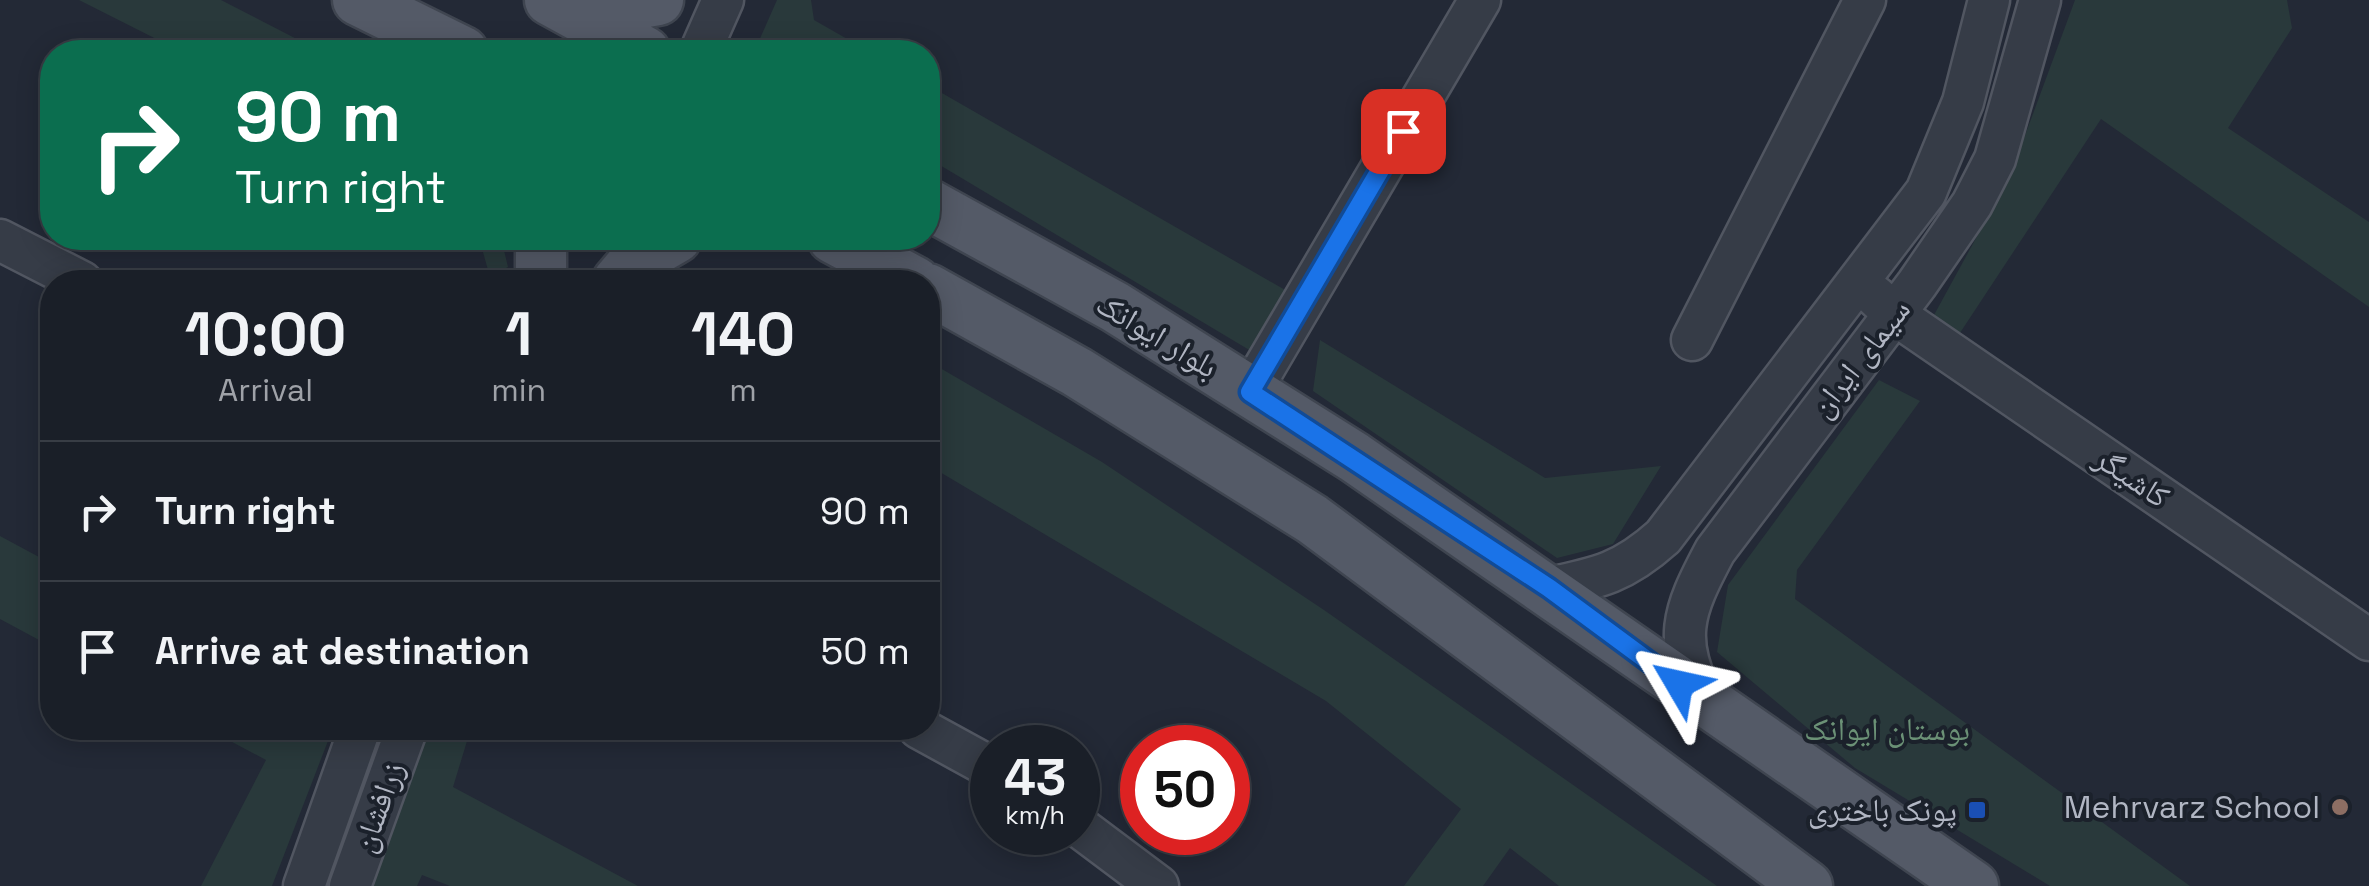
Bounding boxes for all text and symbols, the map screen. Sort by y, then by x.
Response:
text: 90 m [235,72,401,161]
icon: right [70,80,200,210]
pin [1361,89,1446,174]
icon: arrive [1376,104,1431,159]
text: Turn right [235,159,446,216]
street label: بلوار ایوانک [1089,283,1225,387]
street label: سیمای ایران [1801,291,1919,425]
text: 10:00 [185,296,346,373]
text: 1 [505,296,532,373]
text: 140 [691,296,795,373]
text: Arrival [218,370,313,410]
text: min [491,370,546,410]
text: m [729,370,757,410]
street label: کاشیگر [2086,437,2177,516]
icon: right [70,484,125,539]
text: Turn right [155,487,336,535]
text: 90 m [820,487,910,535]
icon: arrive [70,624,125,679]
text: Arrive at destination [155,627,530,675]
text: 50 m [820,627,910,675]
position arrow [1627,632,1731,736]
park label: بوستان ایوانک [1804,709,1970,749]
speed limit sign: 50 [1120,725,1250,855]
text: 43 [1004,746,1066,810]
street label: زرافشان [343,756,413,858]
place label: Mehrvarz School [2064,787,2320,827]
place label: پونک باختری [1808,790,1957,830]
marker: Mehrvarz School [2329,796,2351,818]
text: km/h [1005,799,1065,831]
marker: پونک باختری [1966,799,1988,821]

